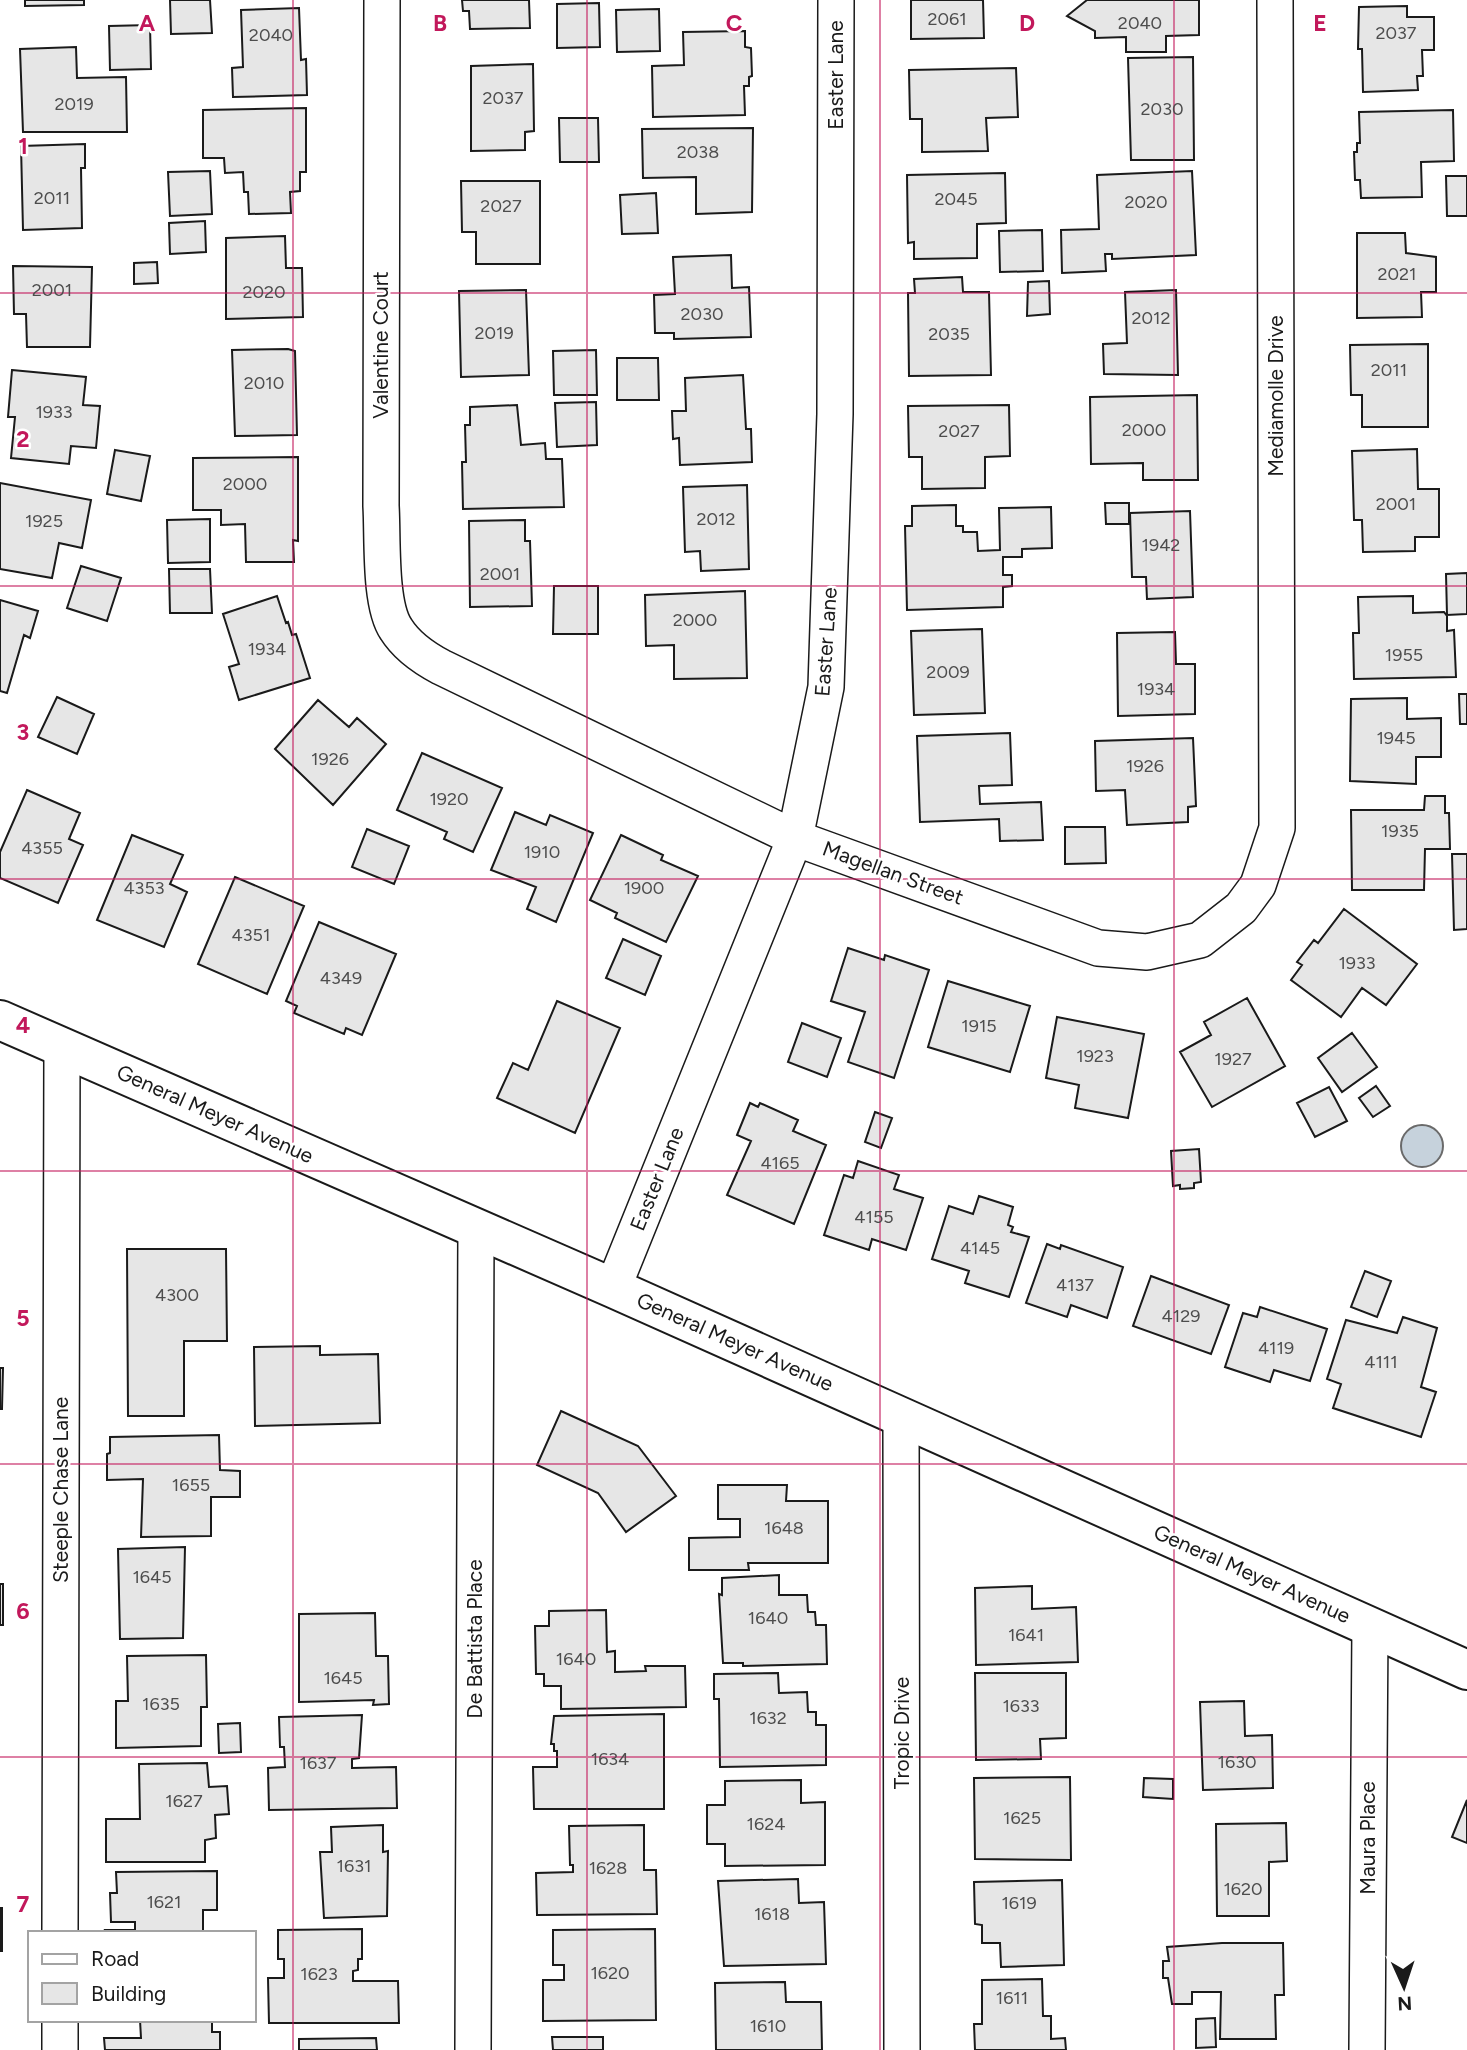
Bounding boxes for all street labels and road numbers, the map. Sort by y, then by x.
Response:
street label: Easter Lane [823,20,848,130]
street label: Valentine Court [368,271,393,419]
street label: Mediamolle Drive [1263,315,1288,477]
street label: Easter Lane [809,587,842,697]
street label: Magellan Street [819,835,967,910]
street label: General Meyer Avenue [113,1059,317,1168]
street label: Easter Lane [624,1123,689,1234]
street label: General Meyer Avenue [633,1287,837,1396]
street label: Steeple Chase Lane [48,1397,73,1583]
street label: General Meyer Avenue [1150,1519,1354,1628]
street label: De Battista Place [462,1559,487,1719]
street label: Tropic Drive [889,1677,914,1789]
street label: Maura Place [1355,1781,1380,1895]

